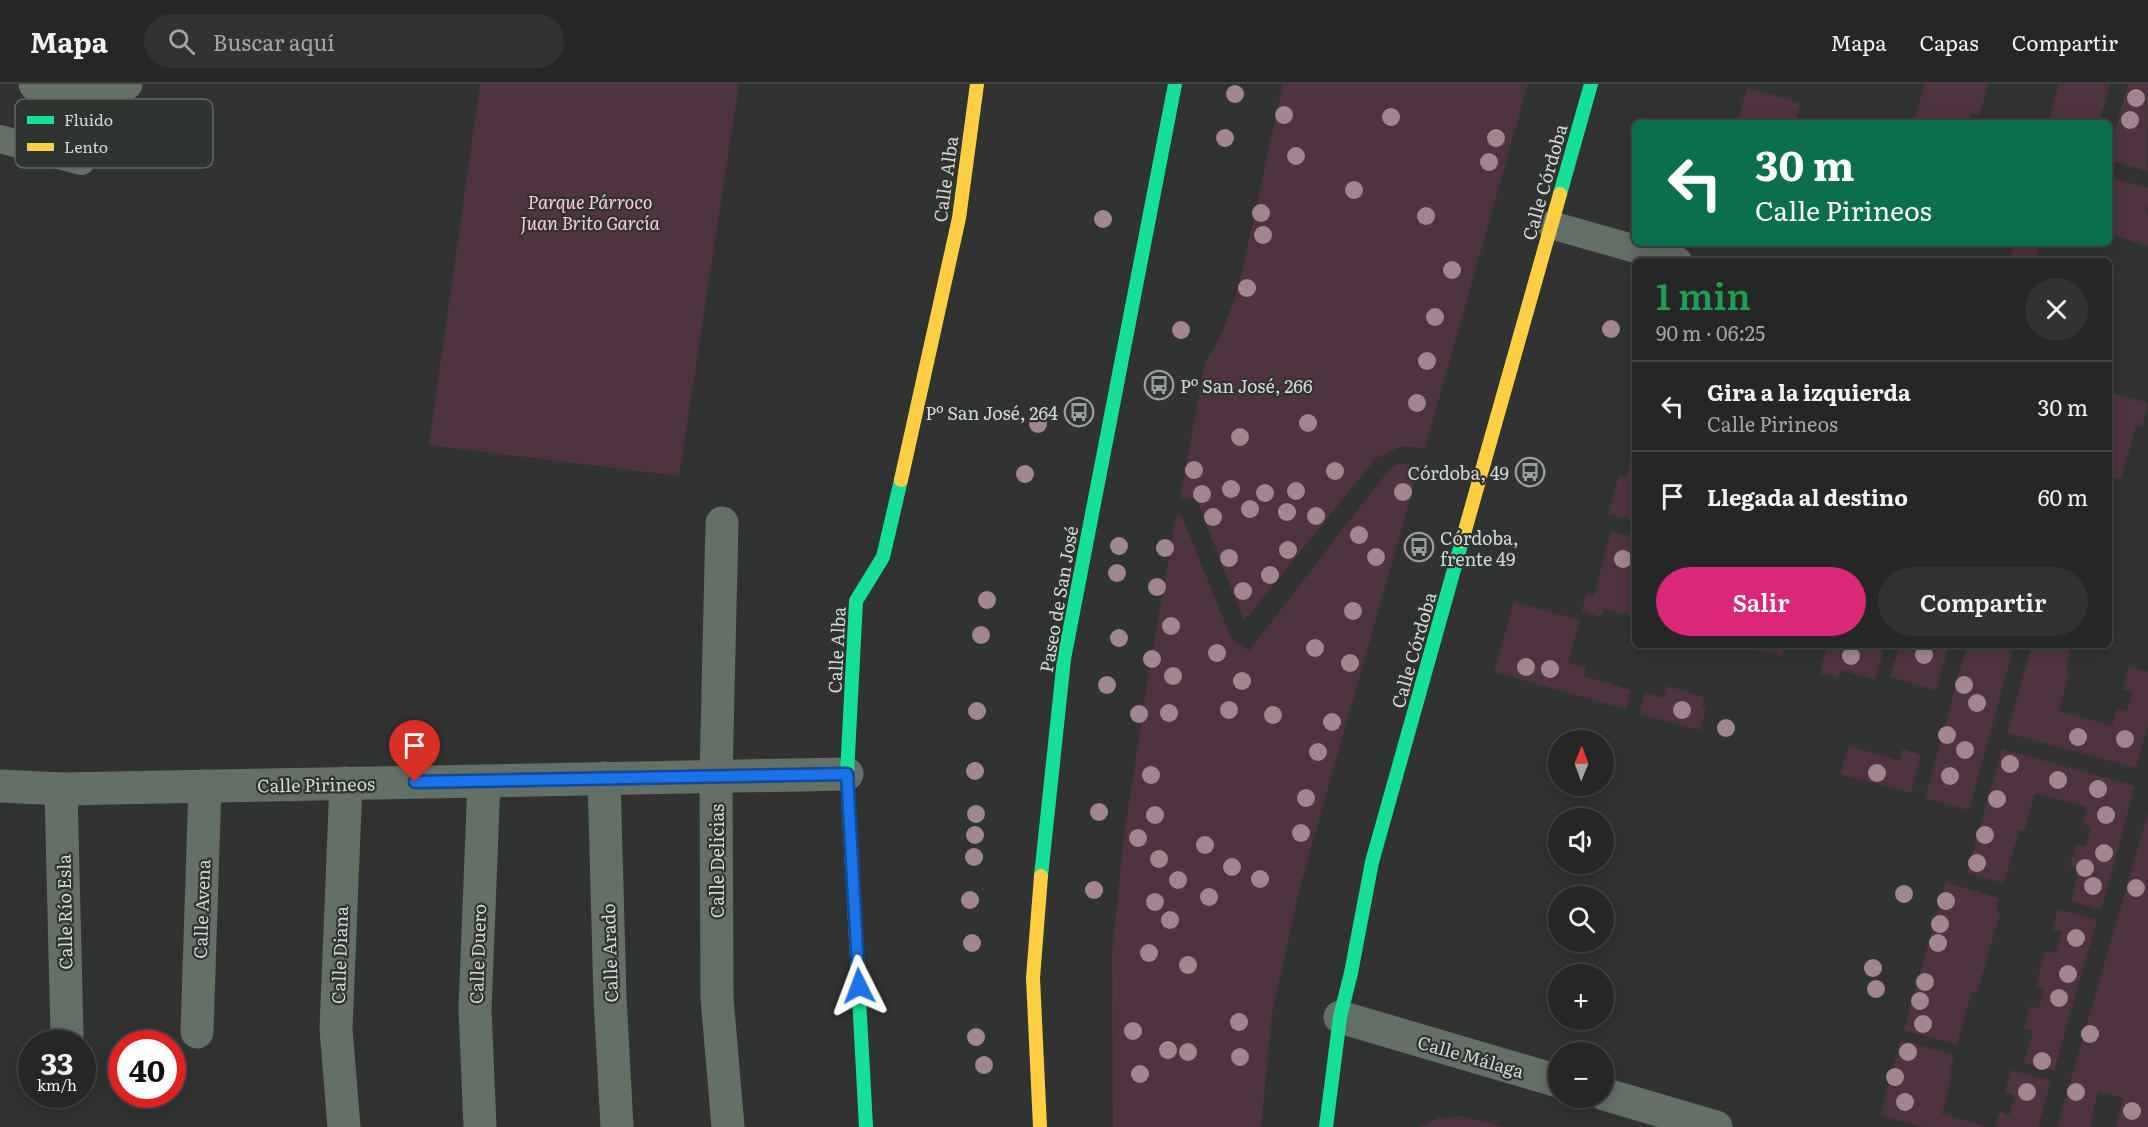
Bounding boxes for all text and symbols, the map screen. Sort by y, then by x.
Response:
search box [144,14,564,68]
text: Mapa [30,20,108,62]
icon: search [165,25,198,58]
text: Buscar aquí [213,25,335,58]
text: Mapa [1830,26,1887,57]
text: Capas [1920,26,1979,57]
text: Compartir [2012,26,2118,57]
legend [15,99,213,168]
text: Fluido [64,107,113,131]
street label: Calle Córdoba [1515,120,1574,243]
text: 30 m [1755,132,1855,194]
text: Lento [64,134,108,158]
street label: Calle Alba [926,134,964,224]
icon: left [1656,144,1734,222]
park label: Parque Párroco Juan Brito García [520,188,661,236]
text: Calle Pirineos [1755,189,1932,229]
text: 1 min [1656,268,1751,321]
button: close [2025,278,2088,341]
text: 90 m · 06:25 [1656,317,1765,347]
bus stop icon: Pº San José, 266 [1143,369,1175,401]
place label: Pº San José, 266 [1180,372,1313,399]
text: Gira a la izquierda [1707,375,1911,408]
icon: left [1656,390,1689,423]
text: 30 m [2038,390,2088,423]
bus stop icon: Pº San José, 264 [1063,396,1095,428]
place label: Pº San José, 264 [925,399,1058,426]
text: Calle Pirineos [1707,408,1838,438]
bus stop icon: Córdoba, 49 [1514,456,1546,488]
place label: Córdoba, 49 [1407,459,1509,486]
icon: arrive [1656,480,1689,513]
text: Llegada al destino [1707,480,1908,513]
text: 60 m [2038,480,2088,513]
street label: Paseo de San José [1032,524,1084,674]
place label: Córdoba, frente 49 [1440,524,1519,572]
bus stop icon: Córdoba, frente 49 [1403,531,1435,563]
button: Salir [1656,567,1866,636]
button: Compartir [1878,567,2088,636]
street label: Calle Córdoba [1384,588,1443,711]
street label: Calle Alba [820,606,852,694]
pin [389,720,440,782]
icon: arrive [398,729,431,762]
north arrow [1548,730,1614,796]
map controls [1548,730,1614,1108]
street label: Calle Pirineos [257,769,375,799]
street label: Calle Delicias [703,804,730,918]
button: sound [1548,808,1614,874]
street label: Calle Río Esla [49,854,79,970]
street label: Calle Avena [186,859,216,959]
button: search [1548,886,1614,952]
street label: Calle Duero [462,903,492,1005]
street label: Calle Arado [594,903,624,1003]
street label: Calle Diana [324,905,354,1004]
position arrow [827,954,891,1018]
button: + [1548,964,1614,1030]
street label: Calle Málaga [1415,1028,1528,1084]
speed limit sign: 40 [108,1030,186,1108]
text: 33 [41,1040,73,1084]
button: − [1548,1042,1614,1108]
text: km/h [37,1073,77,1096]

